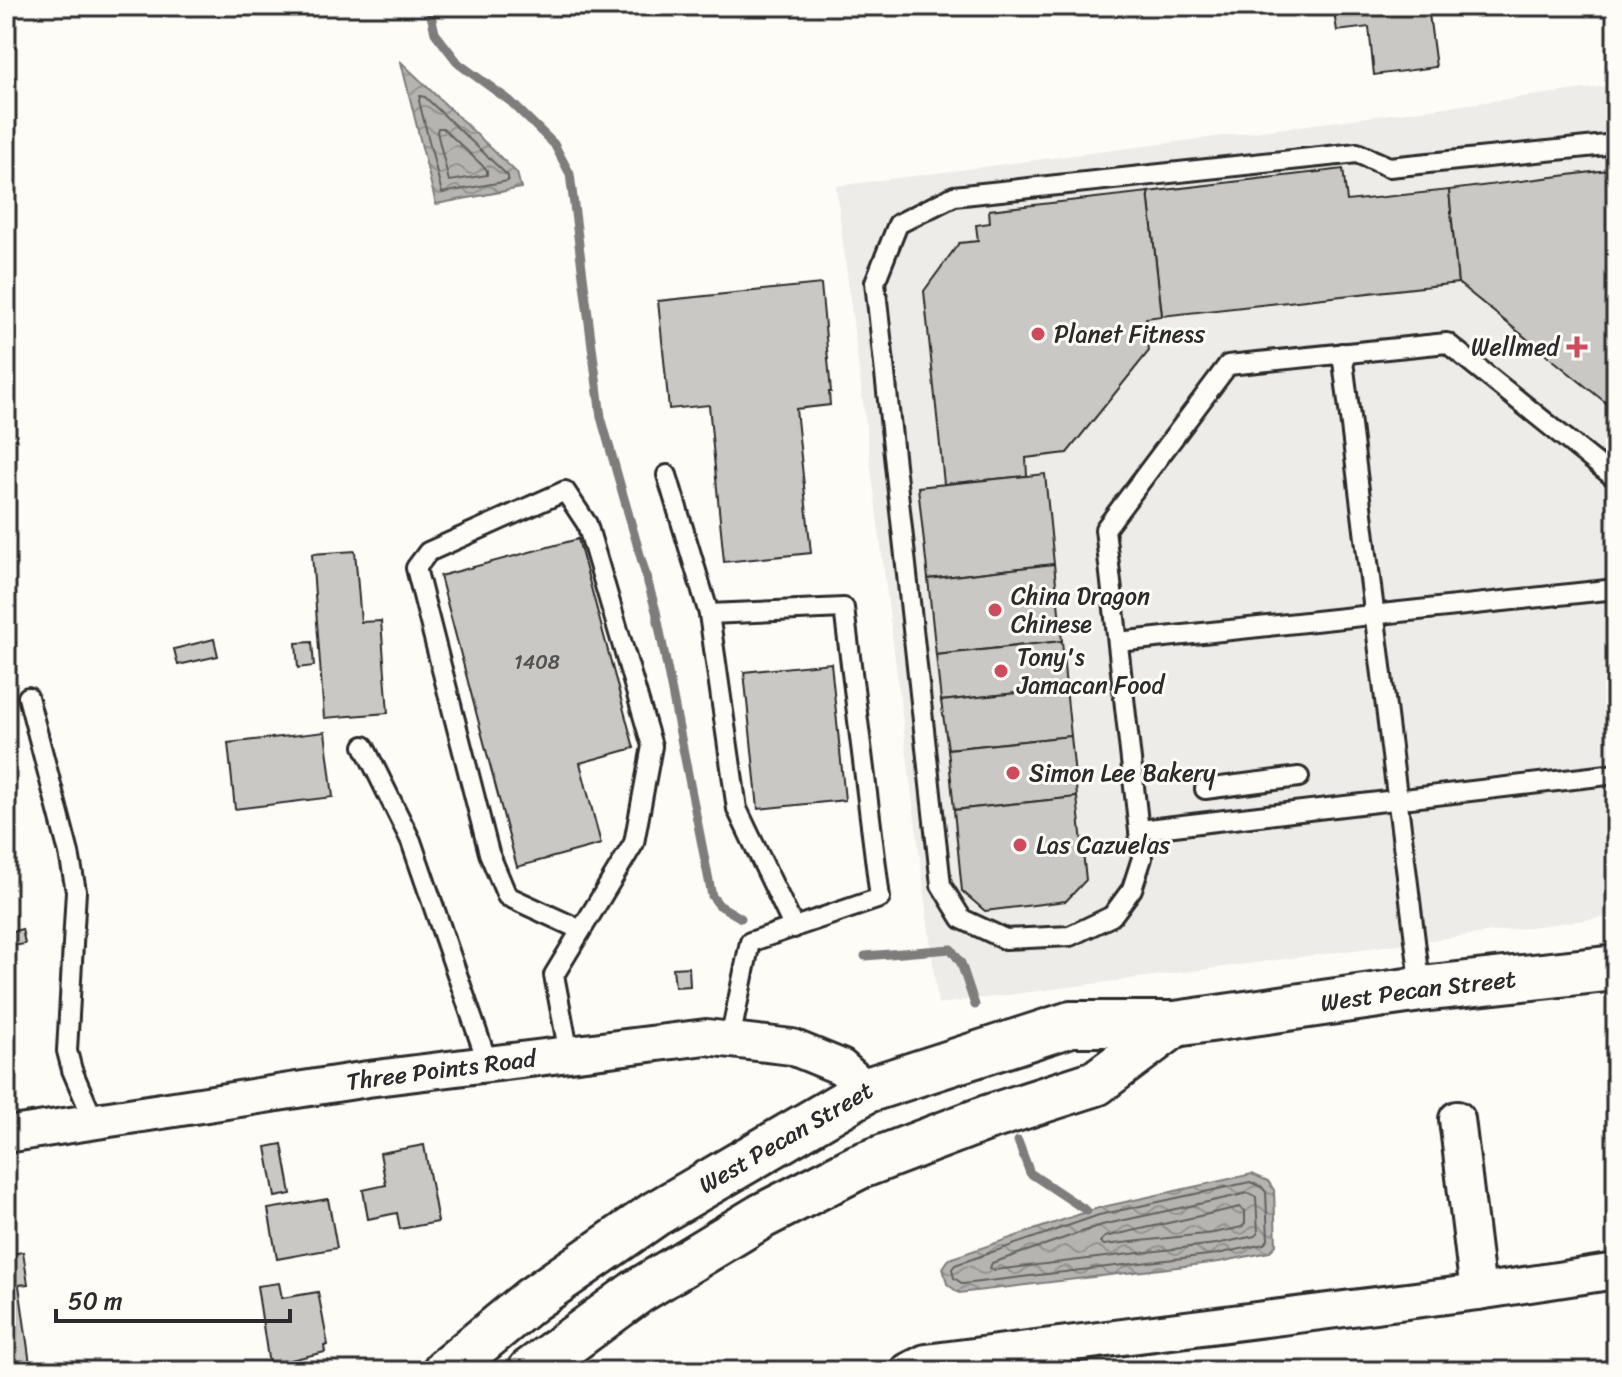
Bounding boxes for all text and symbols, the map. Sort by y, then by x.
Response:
place label: Planet Fitness [1054,313,1206,355]
marker: Planet Fitness [1029,325,1047,343]
place label: Wellmed [1471,326,1561,368]
marker: Wellmed [1566,336,1588,358]
place label: China Dragon Chinese [1011,575,1150,645]
marker: China Dragon Chinese [986,601,1004,619]
place label: Tony's Jamacan Food [1016,636,1167,706]
house number: 1408 [514,645,560,680]
marker: Tony's Jamacan Food [992,662,1010,680]
place label: Simon Lee Bakery [1029,752,1216,794]
marker: Simon Lee Bakery [1004,764,1022,782]
place label: Las Cazuelas [1036,824,1171,866]
marker: Las Cazuelas [1011,836,1029,854]
street label: West Pecan Street [1318,958,1518,1024]
street label: Three Points Road [344,1037,541,1103]
street label: West Pecan Street [690,1070,881,1205]
scale bar [56,1273,290,1323]
text: 50 m [68,1280,123,1322]

